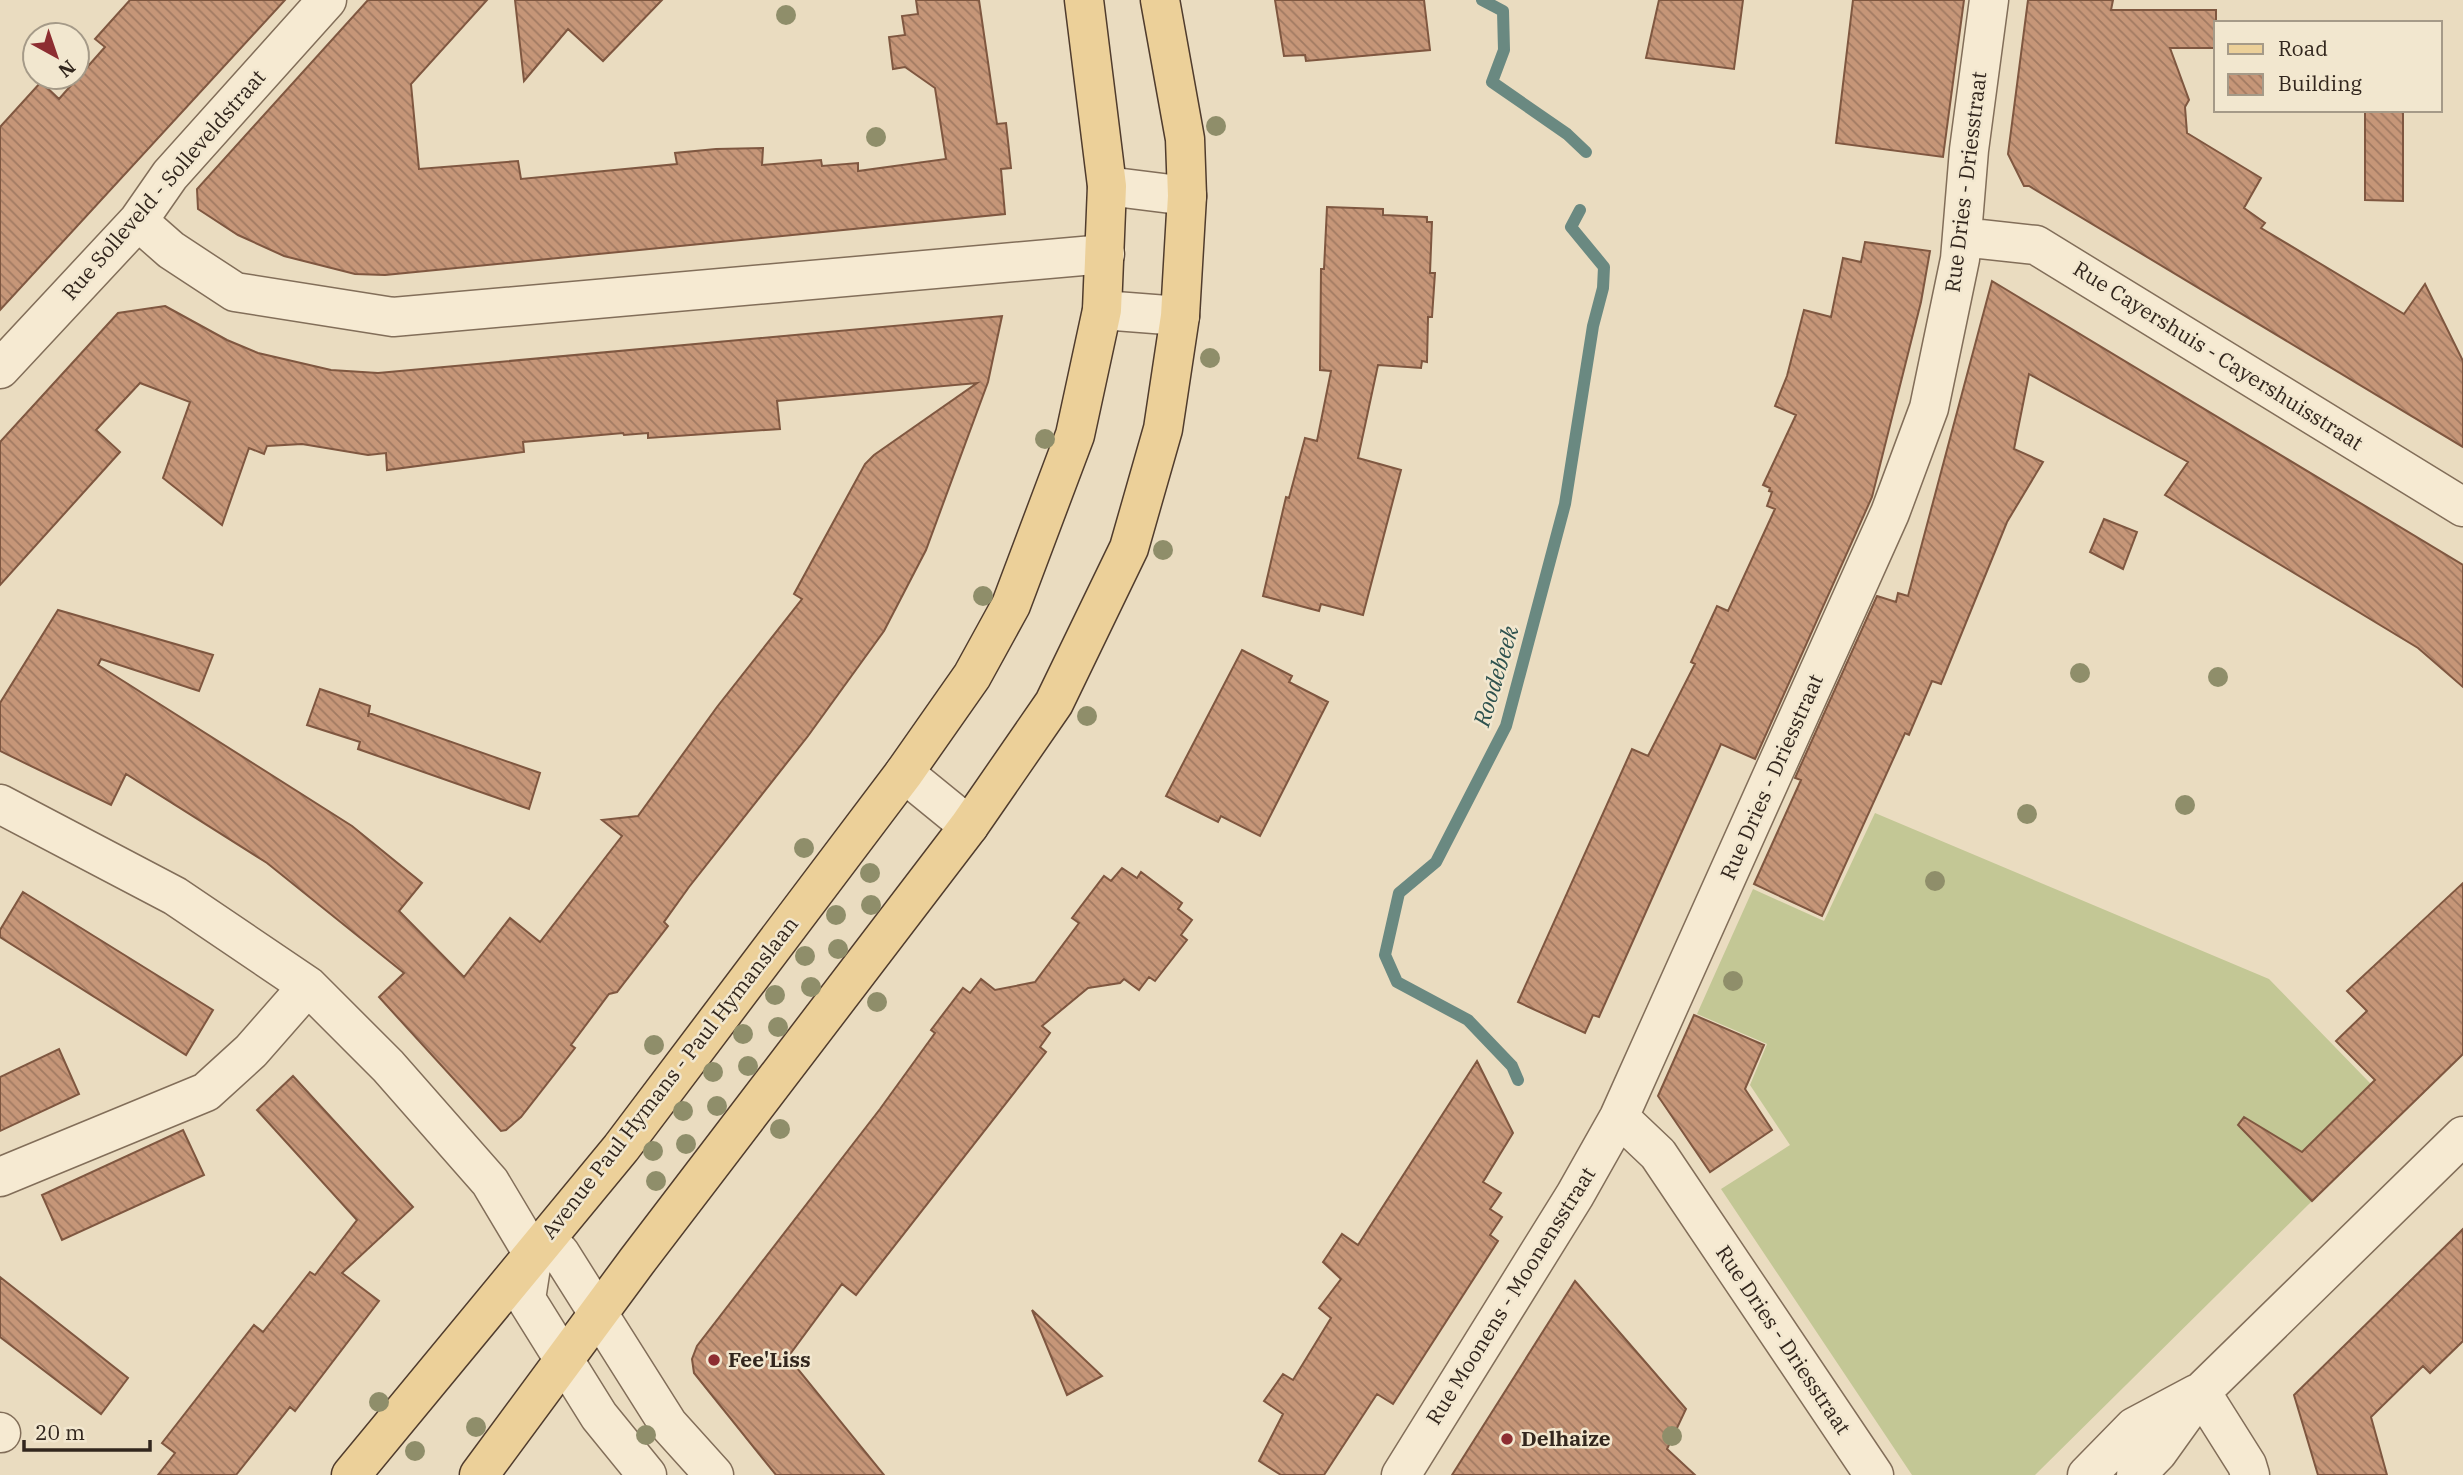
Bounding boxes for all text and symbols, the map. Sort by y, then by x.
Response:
north arrow [21,21,91,91]
legend [2214,21,2442,112]
text: Road [2278,34,2328,62]
text: N [53,55,80,83]
street label: Rue Solleveld - Solleveldstraat [55,63,271,306]
text: Building [2278,69,2363,97]
street label: Rue Dries - Driesstraat [1938,70,1992,294]
street label: Rue Cayershuis - Cayershuisstraat [2068,254,2369,456]
water label: Roodebeek [1465,621,1525,731]
street label: Rue Dries - Driesstraat [1713,669,1829,884]
street label: Avenue Paul Hymans - Paul Hymanslaan [534,910,804,1244]
street label: Rue Moonens - Moonensstraat [1419,1161,1601,1430]
street label: Rue Dries - Driesstraat [1710,1239,1858,1439]
place label: Fee'Liss [728,1345,811,1373]
marker: Fee'Liss [706,1352,722,1368]
scale bar [24,1408,150,1452]
text: 20 m [35,1418,85,1446]
place label: Delhaize [1521,1424,1611,1452]
marker: Delhaize [1499,1431,1515,1447]

